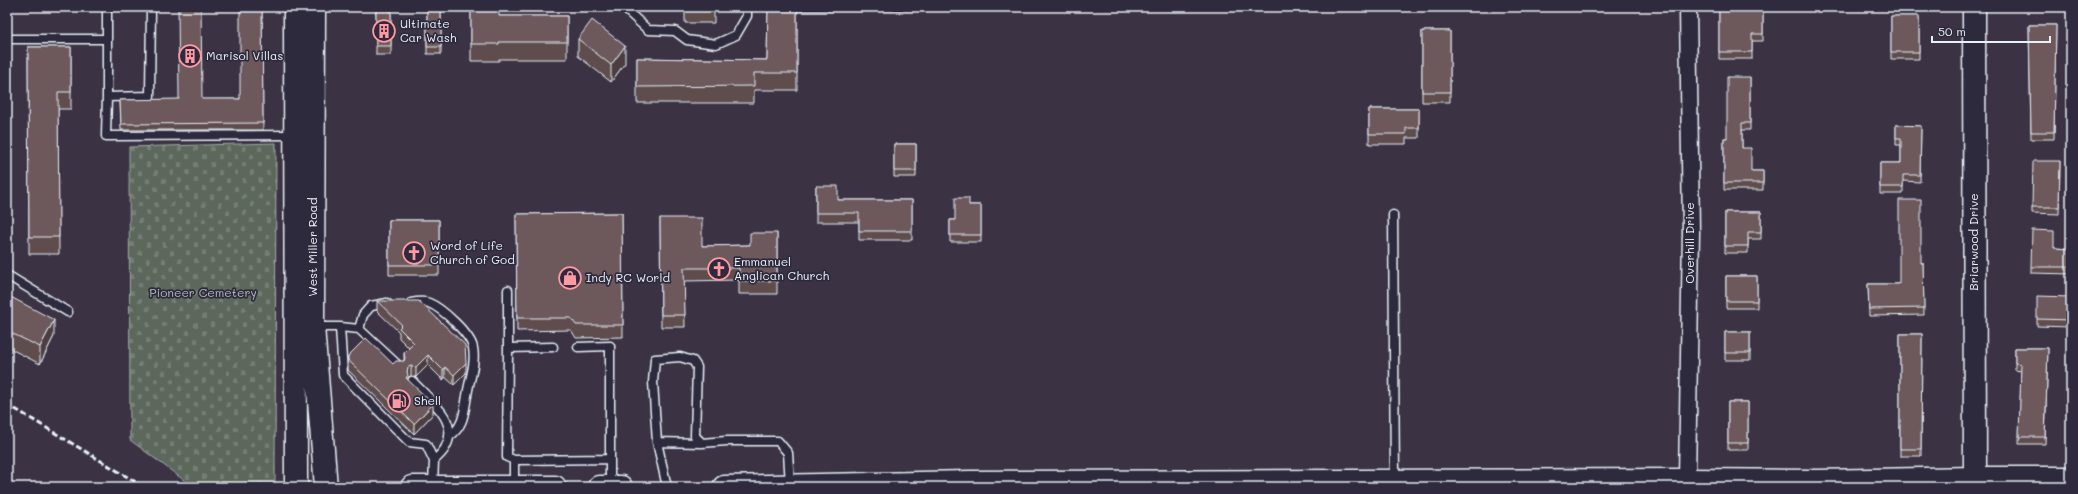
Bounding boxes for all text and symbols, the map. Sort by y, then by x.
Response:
place label: Ultimate Car Wash [400,15,457,45]
building icon: Ultimate Car Wash [371,18,397,44]
scale bar [1932,18,2050,44]
text: 50 m [1938,23,1966,39]
building icon: Marisol Villas [177,43,203,69]
place label: Marisol Villas [206,47,283,63]
street label: Briarwood Drive [1965,193,1981,291]
street label: West Miller Road [304,197,320,297]
street label: Overhill Drive [1681,202,1697,284]
place label: Word of Life Church of God [430,237,515,267]
church icon: Word of Life Church of God [401,240,427,266]
place label: Emmanuel Anglican Church [734,253,830,283]
church icon: Emmanuel Anglican Church [706,256,732,282]
shop icon: Indy RC World [557,265,583,291]
place label: Indy RC World [586,269,670,285]
park label: Pioneer Cemetery [149,284,257,300]
fuel station icon: Shell [386,388,412,414]
place label: Shell [414,392,441,408]

